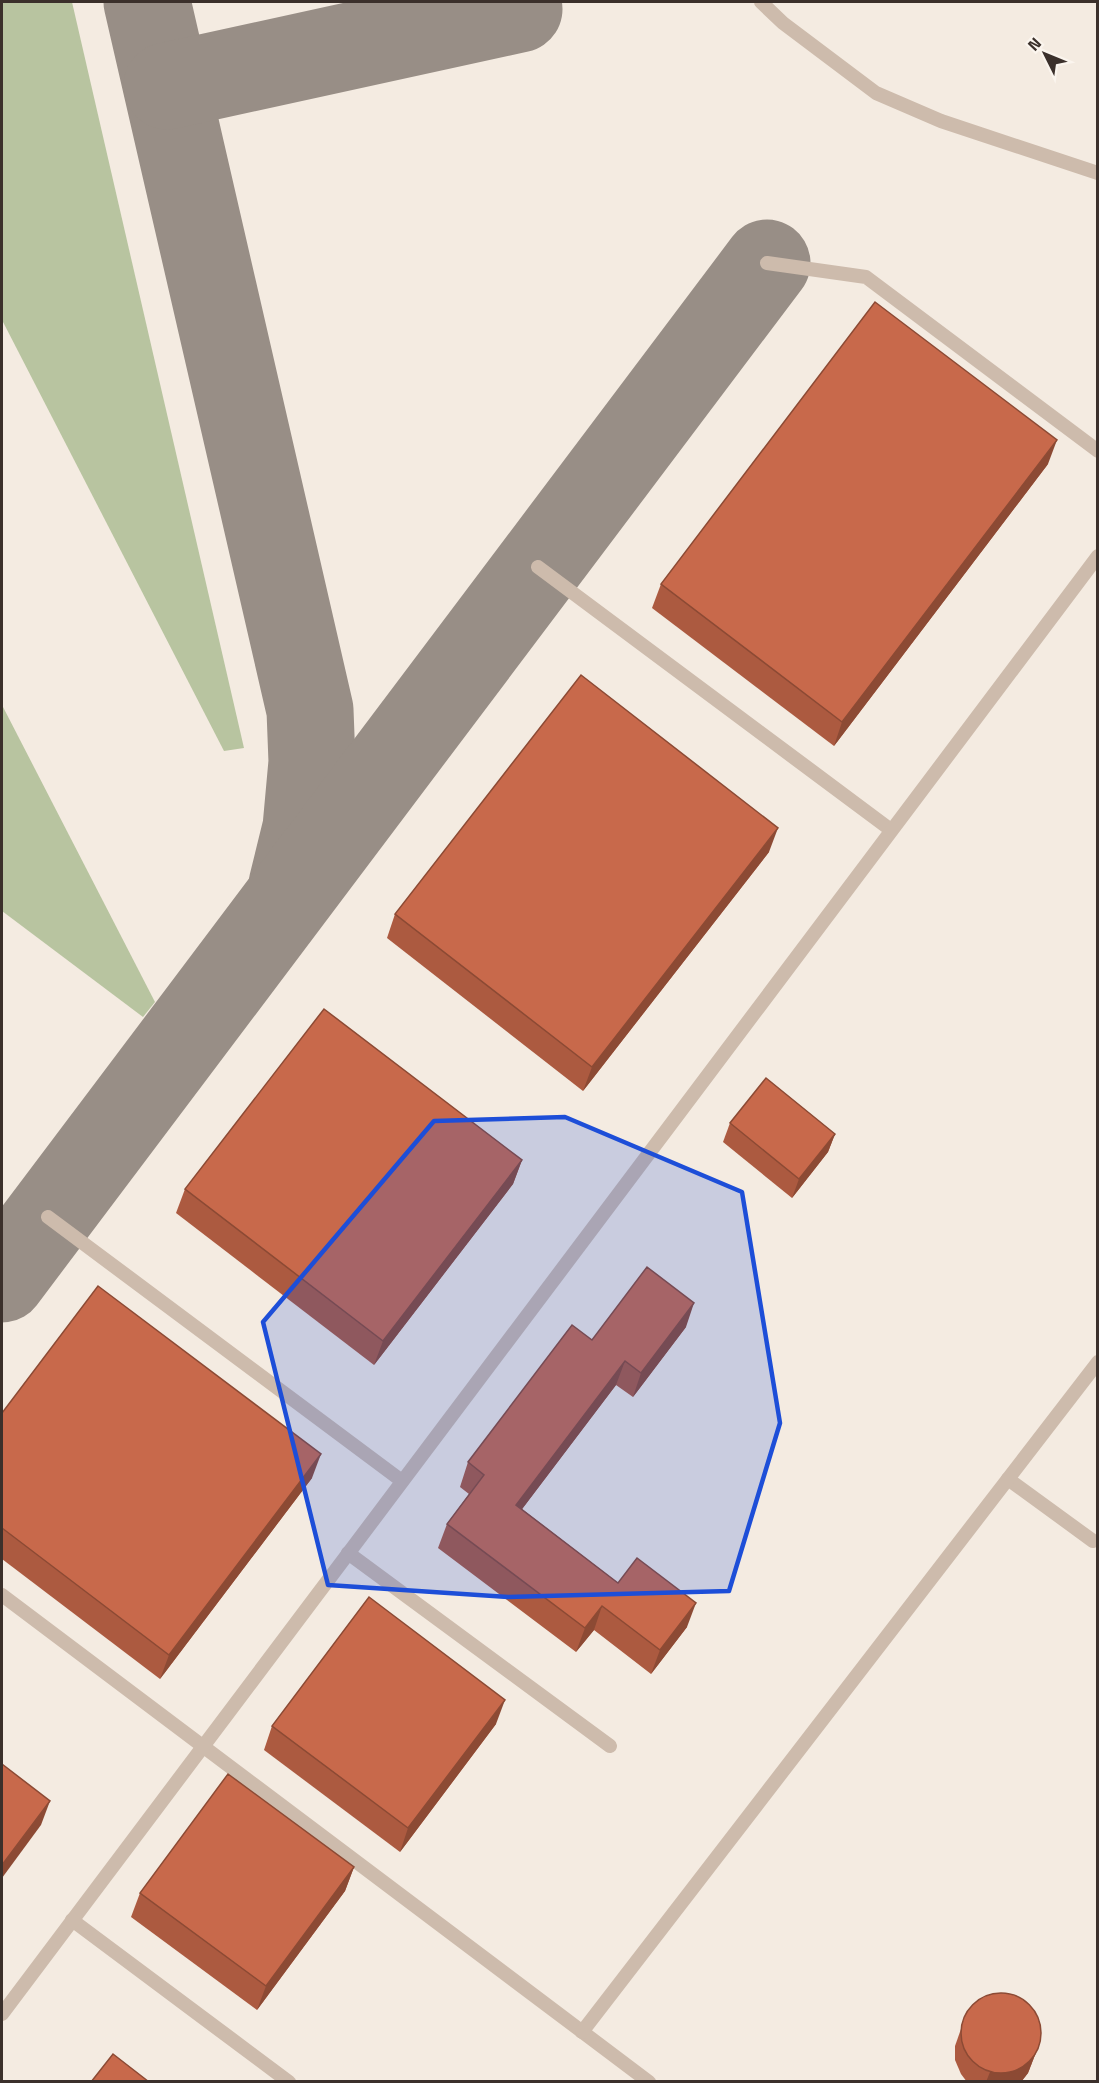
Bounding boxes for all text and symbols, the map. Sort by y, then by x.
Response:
north arrow [1015,24,1075,84]
text: N [1021,32,1047,56]

